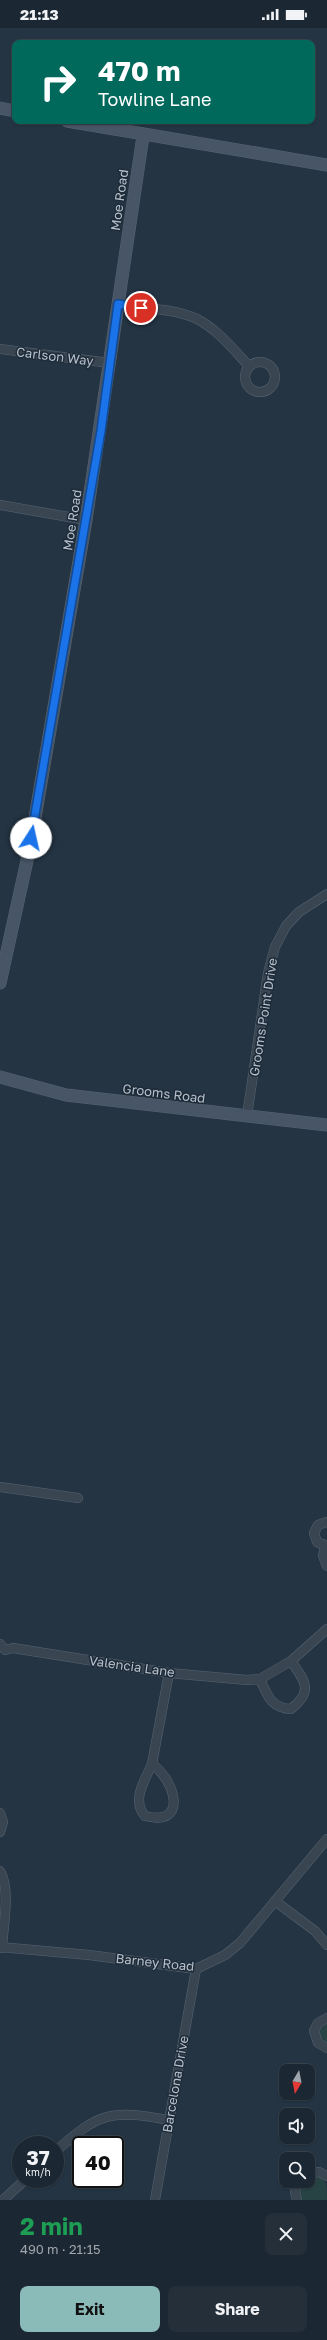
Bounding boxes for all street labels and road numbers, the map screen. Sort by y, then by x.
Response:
street label: Moe Road [107,168,131,232]
street label: Carlson Way [15,343,95,369]
street label: Moe Road [59,488,85,552]
street label: Grooms Point Drive [246,957,280,1077]
street label: Grooms Road [122,1080,206,1106]
street label: Valencia Lane [88,1652,176,1680]
street label: Barney Road [115,1950,195,1974]
street label: Barcelona Drive [159,2034,191,2134]

